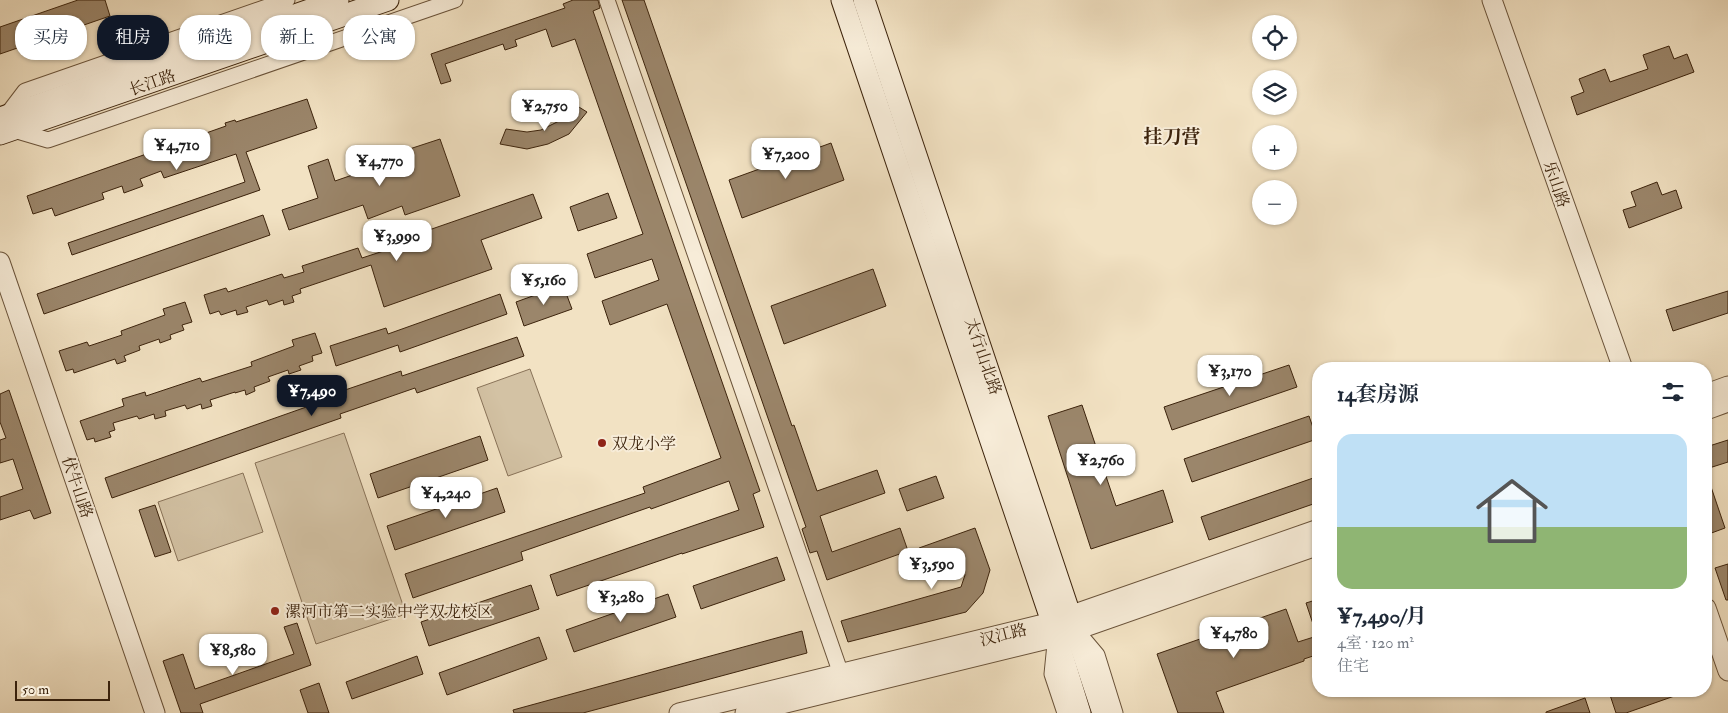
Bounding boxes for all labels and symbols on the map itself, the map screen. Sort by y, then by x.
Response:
street label: 长江路 [126,66,178,100]
pin: ¥2,750 [504,90,586,132]
district label: 挂刀营 [1143,125,1201,149]
pin: ¥4,710 [136,128,218,171]
pin: ¥7,200 [745,138,827,180]
pin: ¥4,770 [339,144,421,187]
street label: 乐山路 [1539,158,1573,210]
pin: ¥3,990 [356,220,438,262]
pin: ¥5,160 [503,264,585,306]
street label: 太行山北路 [961,315,1006,397]
pin: ¥3,170 [1189,354,1271,397]
pin: ¥7,490 [271,374,353,417]
place label: 双龙小学 [612,434,676,454]
marker: 双龙小学 [596,437,608,449]
pin: ¥2,760 [1060,444,1142,486]
street label: 伏牛山路 [57,454,97,521]
pin: ¥4,240 [405,476,487,519]
pin: ¥3,590 [891,548,973,590]
pin: ¥3,280 [580,580,662,623]
place label: 漯河市第二实验中学双龙校区 [285,602,493,622]
marker: 漯河市第二实验中学双龙校区 [269,605,281,617]
pin: ¥4,780 [1193,616,1275,659]
street label: 汉江路 [978,619,1029,650]
pin: ¥8,580 [192,634,274,676]
scale bar [15,678,110,701]

